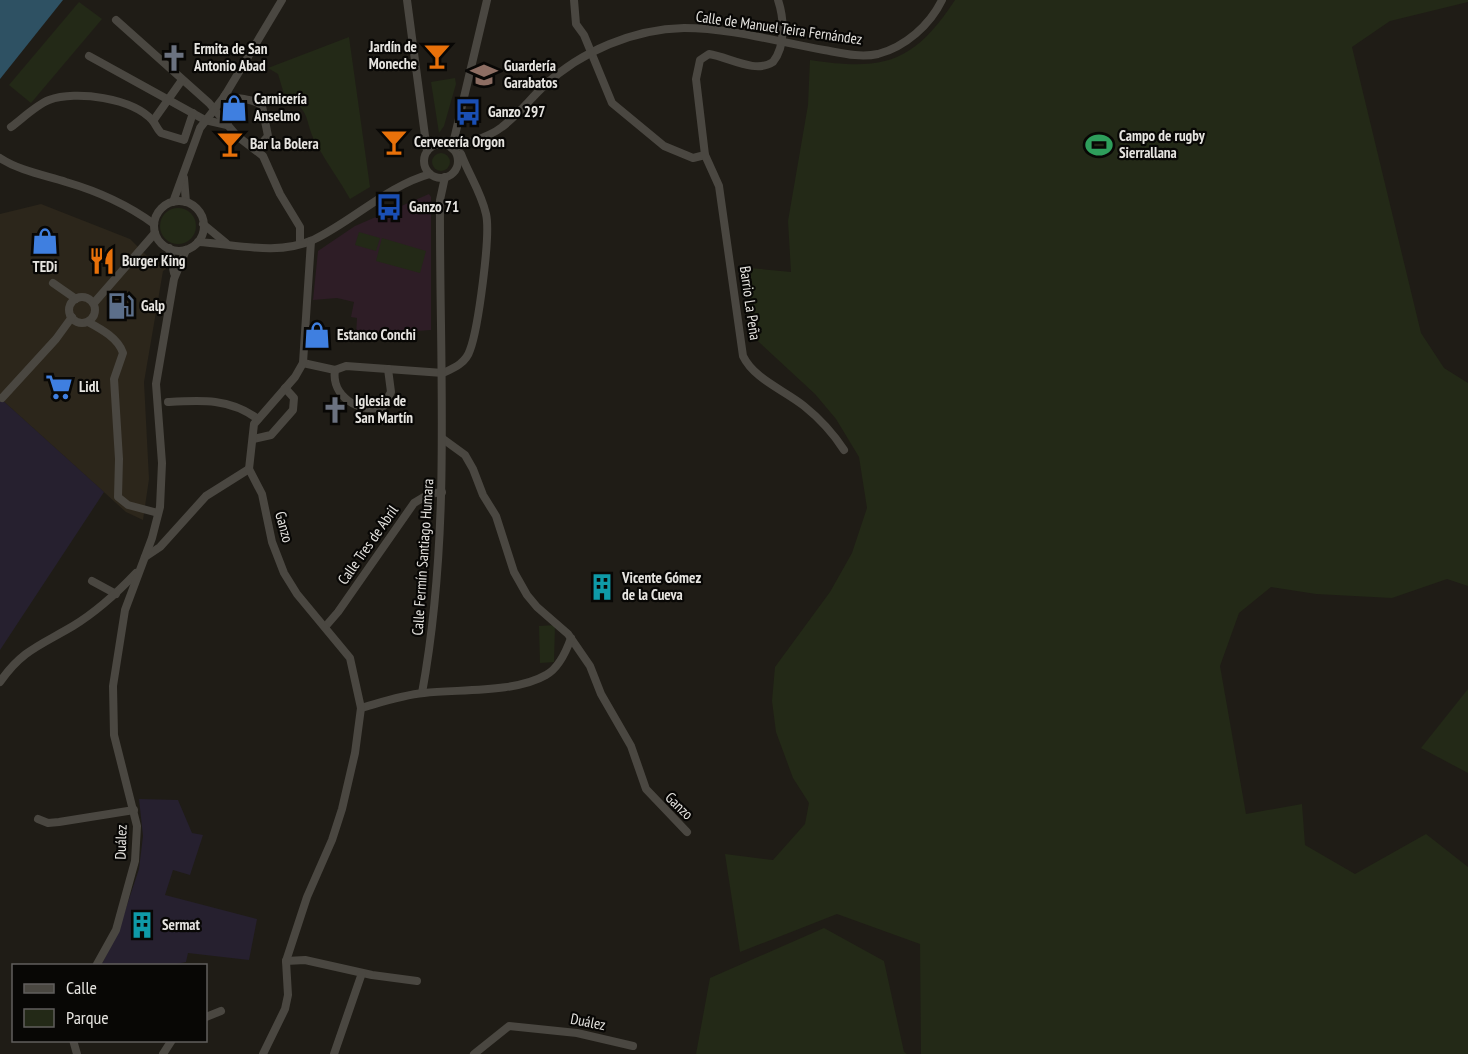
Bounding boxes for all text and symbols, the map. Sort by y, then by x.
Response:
street label: Calle de Manuel Teira Fernández [695,6,863,49]
place label: Jardín de Moneche [368,37,417,73]
place label: Ermita de San Antonio Abad [193,39,268,75]
bar icon: Jardín de Moneche [422,41,452,71]
church icon: Ermita de San Antonio Abad [159,43,189,73]
place label: Guardería Garabatos [504,56,557,92]
school or university icon: Guardería Garabatos [469,60,499,90]
place label: Carnicería Anselmo [253,89,307,125]
shop icon: Carnicería Anselmo [219,93,249,123]
bus stop icon: Ganzo 297 [453,97,483,127]
place label: Ganzo 297 [488,102,545,121]
place label: Campo de rugby Sierrallana [1119,126,1206,162]
bar icon: Cervecería Orgon [379,127,409,157]
bar icon: Bar la Bolera [215,129,245,159]
sports icon: Campo de rugby Sierrallana [1084,130,1114,160]
place label: Cervecería Orgon [414,132,505,151]
place label: Bar la Bolera [250,134,319,153]
bus stop icon: Ganzo 71 [374,192,404,222]
place label: Ganzo 71 [409,197,459,216]
shop icon: TEDi [30,226,60,256]
restaurant icon: Burger King [87,246,117,276]
place label: Burger King [122,251,186,270]
place label: TEDi [33,257,57,276]
street label: Barrio La Peña [736,265,765,341]
fuel station icon: Galp [106,291,136,321]
place label: Galp [141,296,165,315]
shop icon: Estanco Conchi [302,320,332,350]
place label: Estanco Conchi [337,325,416,344]
supermarket icon: Lidl [44,372,74,402]
place label: Lidl [79,377,99,396]
place label: Iglesia de San Martín [355,391,413,427]
church icon: Iglesia de San Martín [320,395,350,425]
street label: Calle Fermín Santiago Humara [408,478,437,636]
street label: Calle Tres de Abril [333,501,402,588]
street label: Ganzo [271,509,298,545]
place label: Vicente Gómez de la Cueva [621,568,701,604]
building icon: Vicente Gómez de la Cueva [587,572,617,602]
street label: Ganzo [661,788,697,823]
street label: Duález [110,824,131,860]
building icon: Sermat [127,910,157,940]
place label: Sermat [162,915,201,934]
legend [12,964,207,1042]
text: Calle [66,976,97,999]
text: Parque [66,1006,109,1029]
street label: Duález [569,1009,607,1034]

